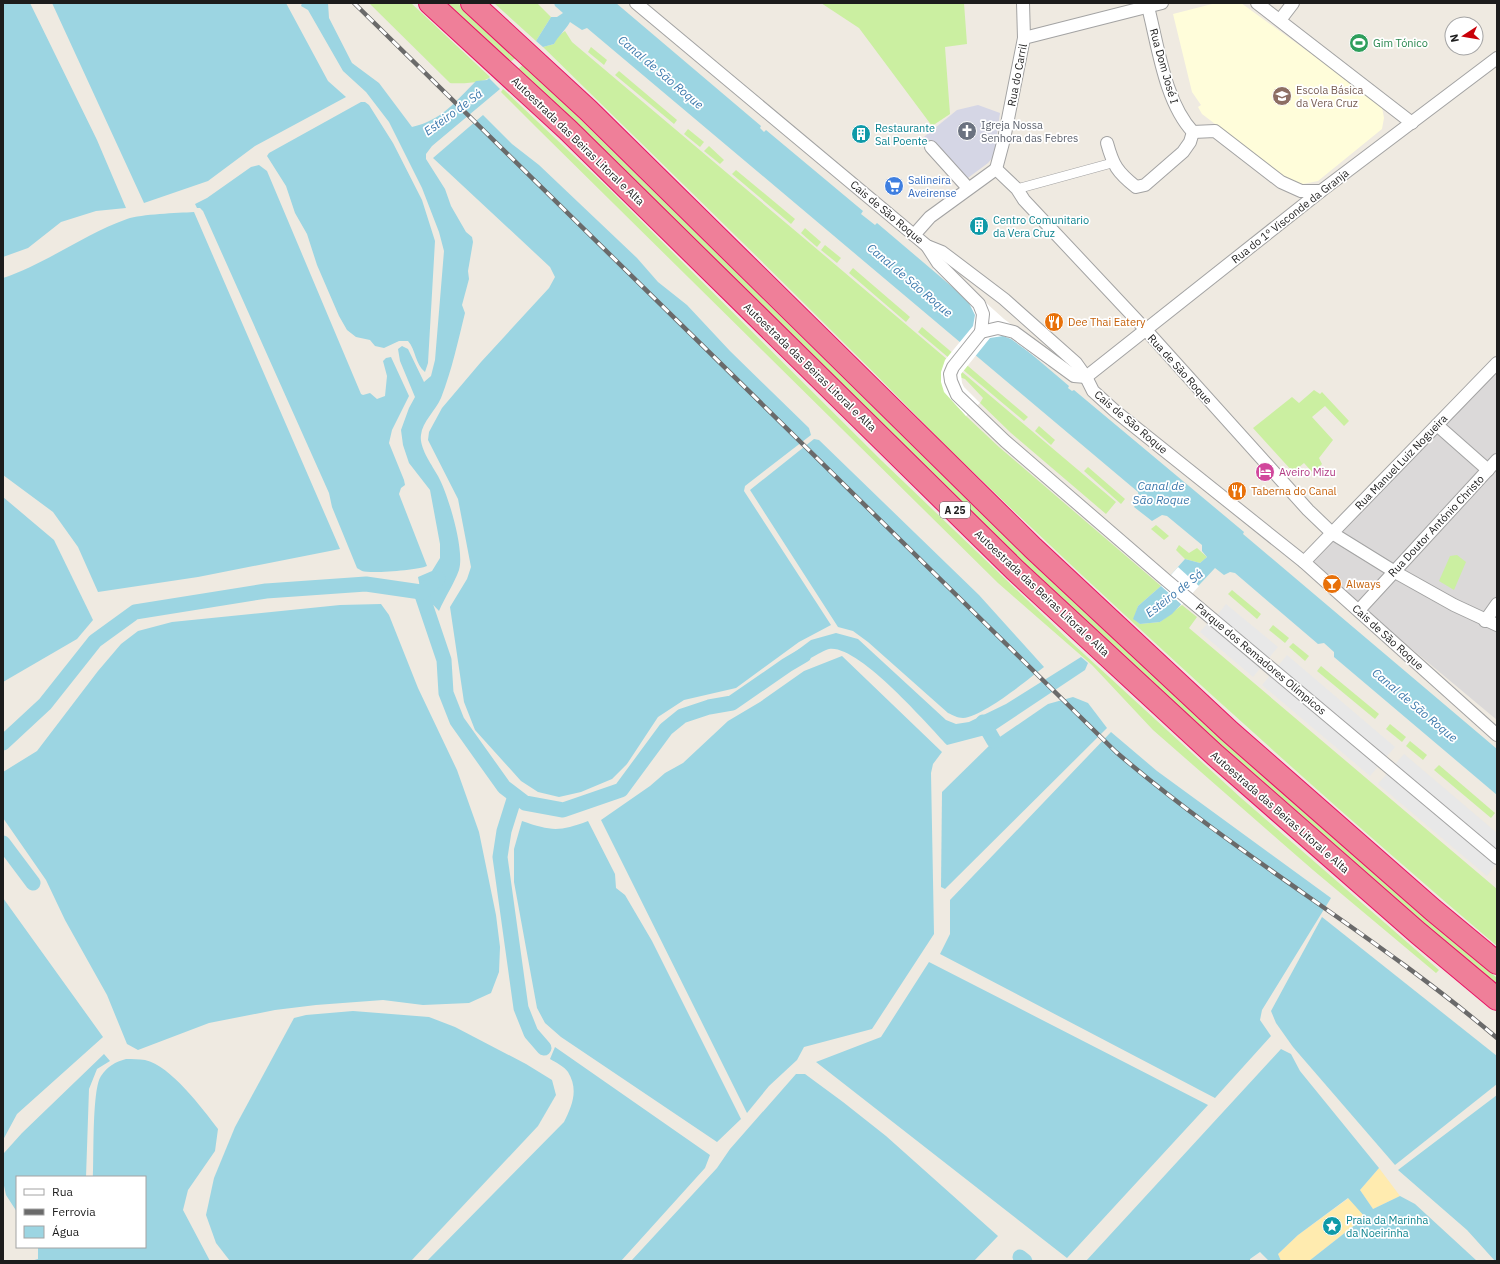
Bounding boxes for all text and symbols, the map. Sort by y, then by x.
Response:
north arrow [1444,16,1484,56]
street label: Rua Dom José I [1147,27,1181,105]
water label: Canal de São Roque [615,32,707,112]
sports icon: Gim Tónico [1348,32,1370,54]
text: N [1447,33,1462,43]
place label: Gim Tónico [1373,36,1428,50]
street label: Rua do Carril [1004,43,1030,107]
street label: Autoestrada das Beiras Litoral e Alta [509,74,647,208]
place label: Escola Básica da Vera Cruz [1296,83,1364,110]
school or university icon: Escola Básica da Vera Cruz [1271,85,1293,107]
water label: Esteiro de Sá [421,86,485,138]
place label: Igreja Nossa Senhora das Febres [981,118,1078,145]
church icon: Igreja Nossa Senhora das Febres [956,120,978,142]
place label: Restaurante Sal Poente [875,121,935,148]
building icon: Restaurante Sal Poente [850,123,872,145]
street label: Rua do 1º Visconde da Granja [1228,166,1352,266]
place label: Salineira Aveirense [908,173,957,200]
supermarket icon: Salineira Aveirense [883,175,905,197]
street label: Cais de São Roque [848,177,926,247]
place label: Centro Comunitario da Vera Cruz [993,213,1089,240]
building icon: Centro Comunitario da Vera Cruz [968,215,990,237]
water label: Canal de São Roque [864,240,956,320]
street label: Autoestrada das Beiras Litoral e Alta [741,300,879,434]
restaurant icon: Dee Thai Eatery [1043,311,1065,333]
place label: Dee Thai Eatery [1068,315,1146,329]
street label: Rua de São Roque [1145,331,1215,407]
street label: Cais de São Roque [1092,387,1170,457]
street label: Rua Manuel Luiz Nogueira [1352,411,1450,513]
hotel icon: Aveiro Mizu [1254,461,1276,483]
place label: Aveiro Mizu [1279,465,1336,479]
street label: Rua Doutor António Christo [1385,472,1487,580]
water label: Canal de São Roque [1133,478,1189,507]
restaurant icon: Taberna do Canal [1226,480,1248,502]
place label: Taberna do Canal [1251,484,1337,498]
road number: A 25 [940,502,970,518]
street label: Autoestrada das Beiras Litoral e Alta [972,527,1112,659]
water label: Esteiro de Sá [1142,566,1206,620]
bar icon: Always [1321,573,1343,595]
place label: Always [1346,577,1381,591]
street label: Parque dos Remadores Olímpicos [1193,600,1329,718]
street label: Cais de São Roque [1349,601,1427,673]
water label: Canal de São Roque [1369,665,1461,745]
street label: Autoestrada das Beiras Litoral e Alta [1208,748,1352,876]
legend [16,1176,146,1248]
text: Rua [52,1184,73,1199]
text: Ferrovia [52,1204,96,1219]
place label: Praia da Marinha da Noeirinha [1346,1213,1429,1240]
place icon: Praia da Marinha da Noeirinha [1321,1215,1343,1237]
text: Água [52,1224,80,1239]

